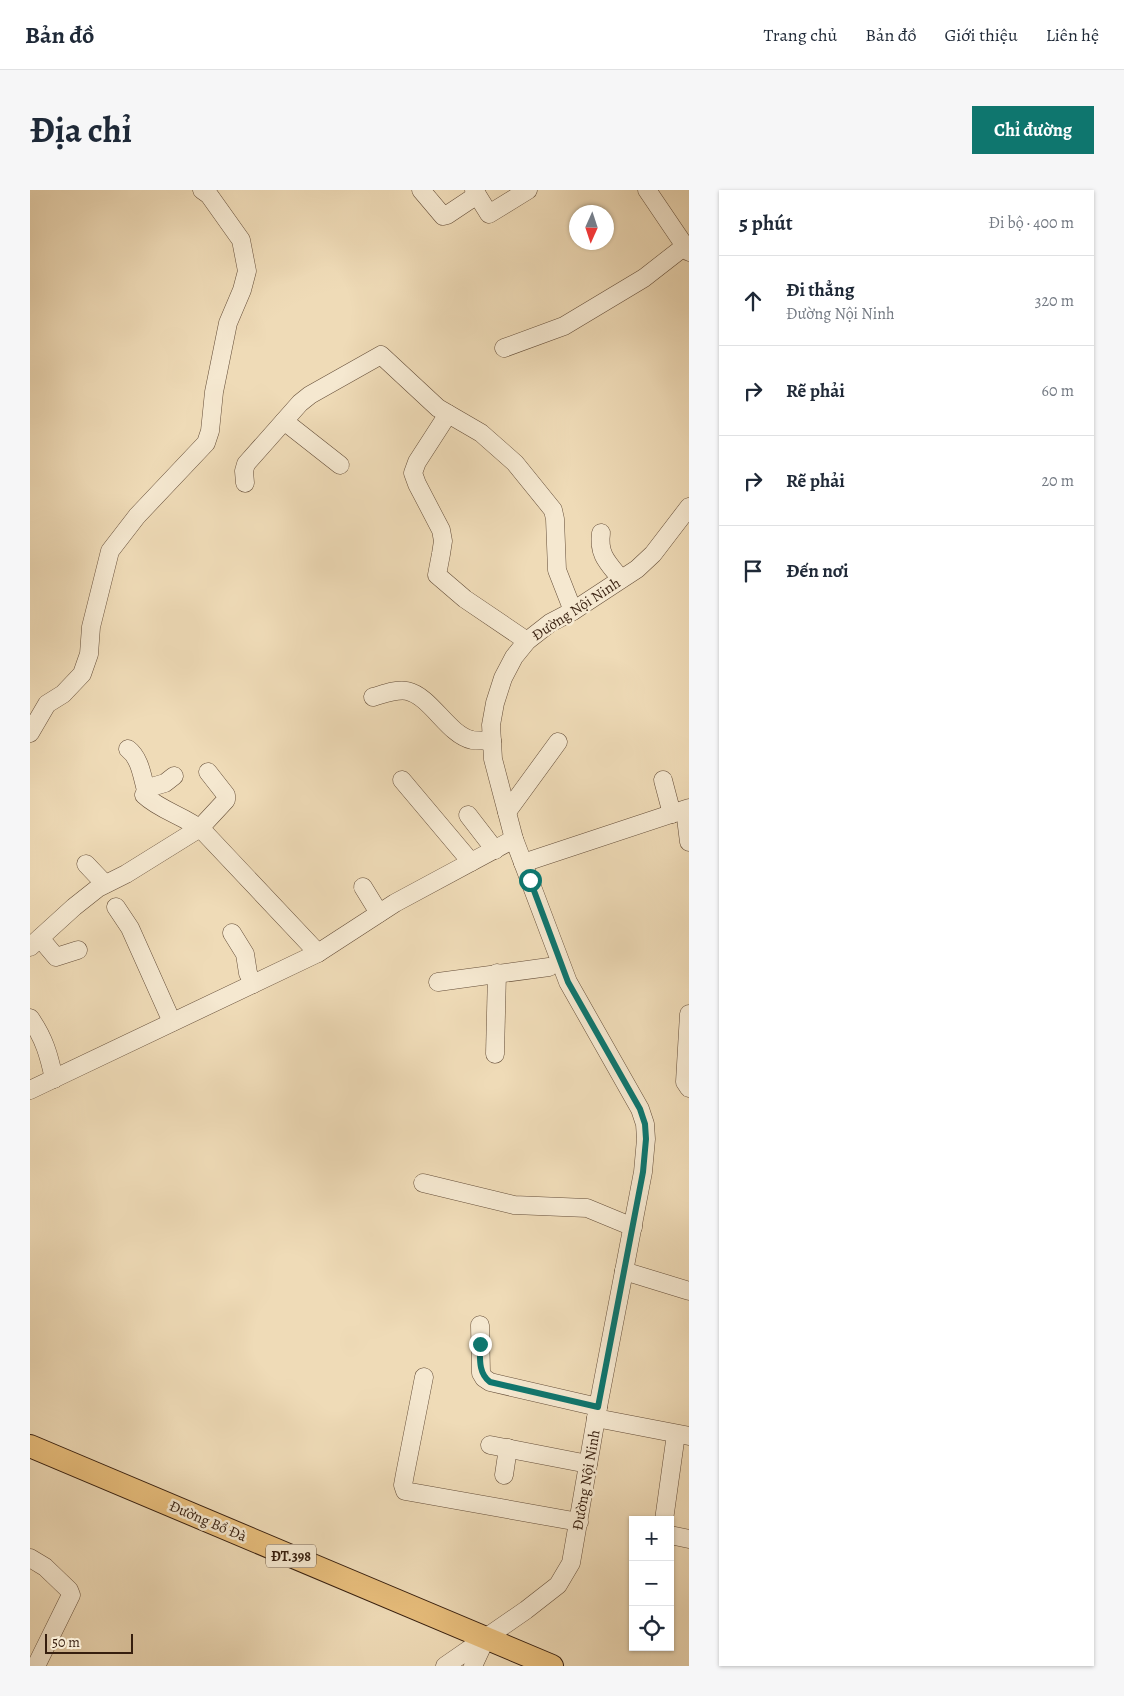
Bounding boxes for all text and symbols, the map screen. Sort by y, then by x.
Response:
text: Bản đồ [25,19,94,51]
text: Trang chủ [763,23,837,47]
text: Bản đồ [865,23,917,47]
text: Giới thiệu [945,23,1018,47]
text: Liên hệ [1046,23,1099,47]
text: Địa chỉ [30,106,132,154]
button: Chỉ đường [972,106,1094,154]
north arrow [569,205,614,250]
text: 5 phút [739,209,793,237]
text: Đi bộ · 400 m [989,212,1074,234]
text: Đi thẳng [786,277,854,303]
icon: ahead [739,287,767,315]
text: 320 m [1035,290,1074,312]
text: Đường Nội Ninh [786,303,894,325]
icon: right [739,377,767,405]
text: Rẽ phải [786,378,845,404]
text: 60 m [1042,380,1074,402]
icon: right [739,467,767,495]
text: Rẽ phải [786,468,845,494]
text: 20 m [1041,470,1074,492]
icon: arrive [739,557,767,585]
text: Đến nơi [786,558,848,584]
street label: Đường Nội Ninh [528,573,624,645]
route start [519,869,542,892]
route end [469,1333,492,1356]
street label: Đường Nội Ninh [567,1428,605,1532]
street label: Đường Bổ Đà [166,1496,250,1546]
map controls [629,1516,674,1651]
button: + [629,1516,674,1561]
road number: ĐT.398 [266,1544,316,1568]
button: − [629,1561,674,1606]
button: locate [629,1606,674,1651]
scale bar [45,1631,132,1654]
text: 50 m [52,1633,80,1652]

